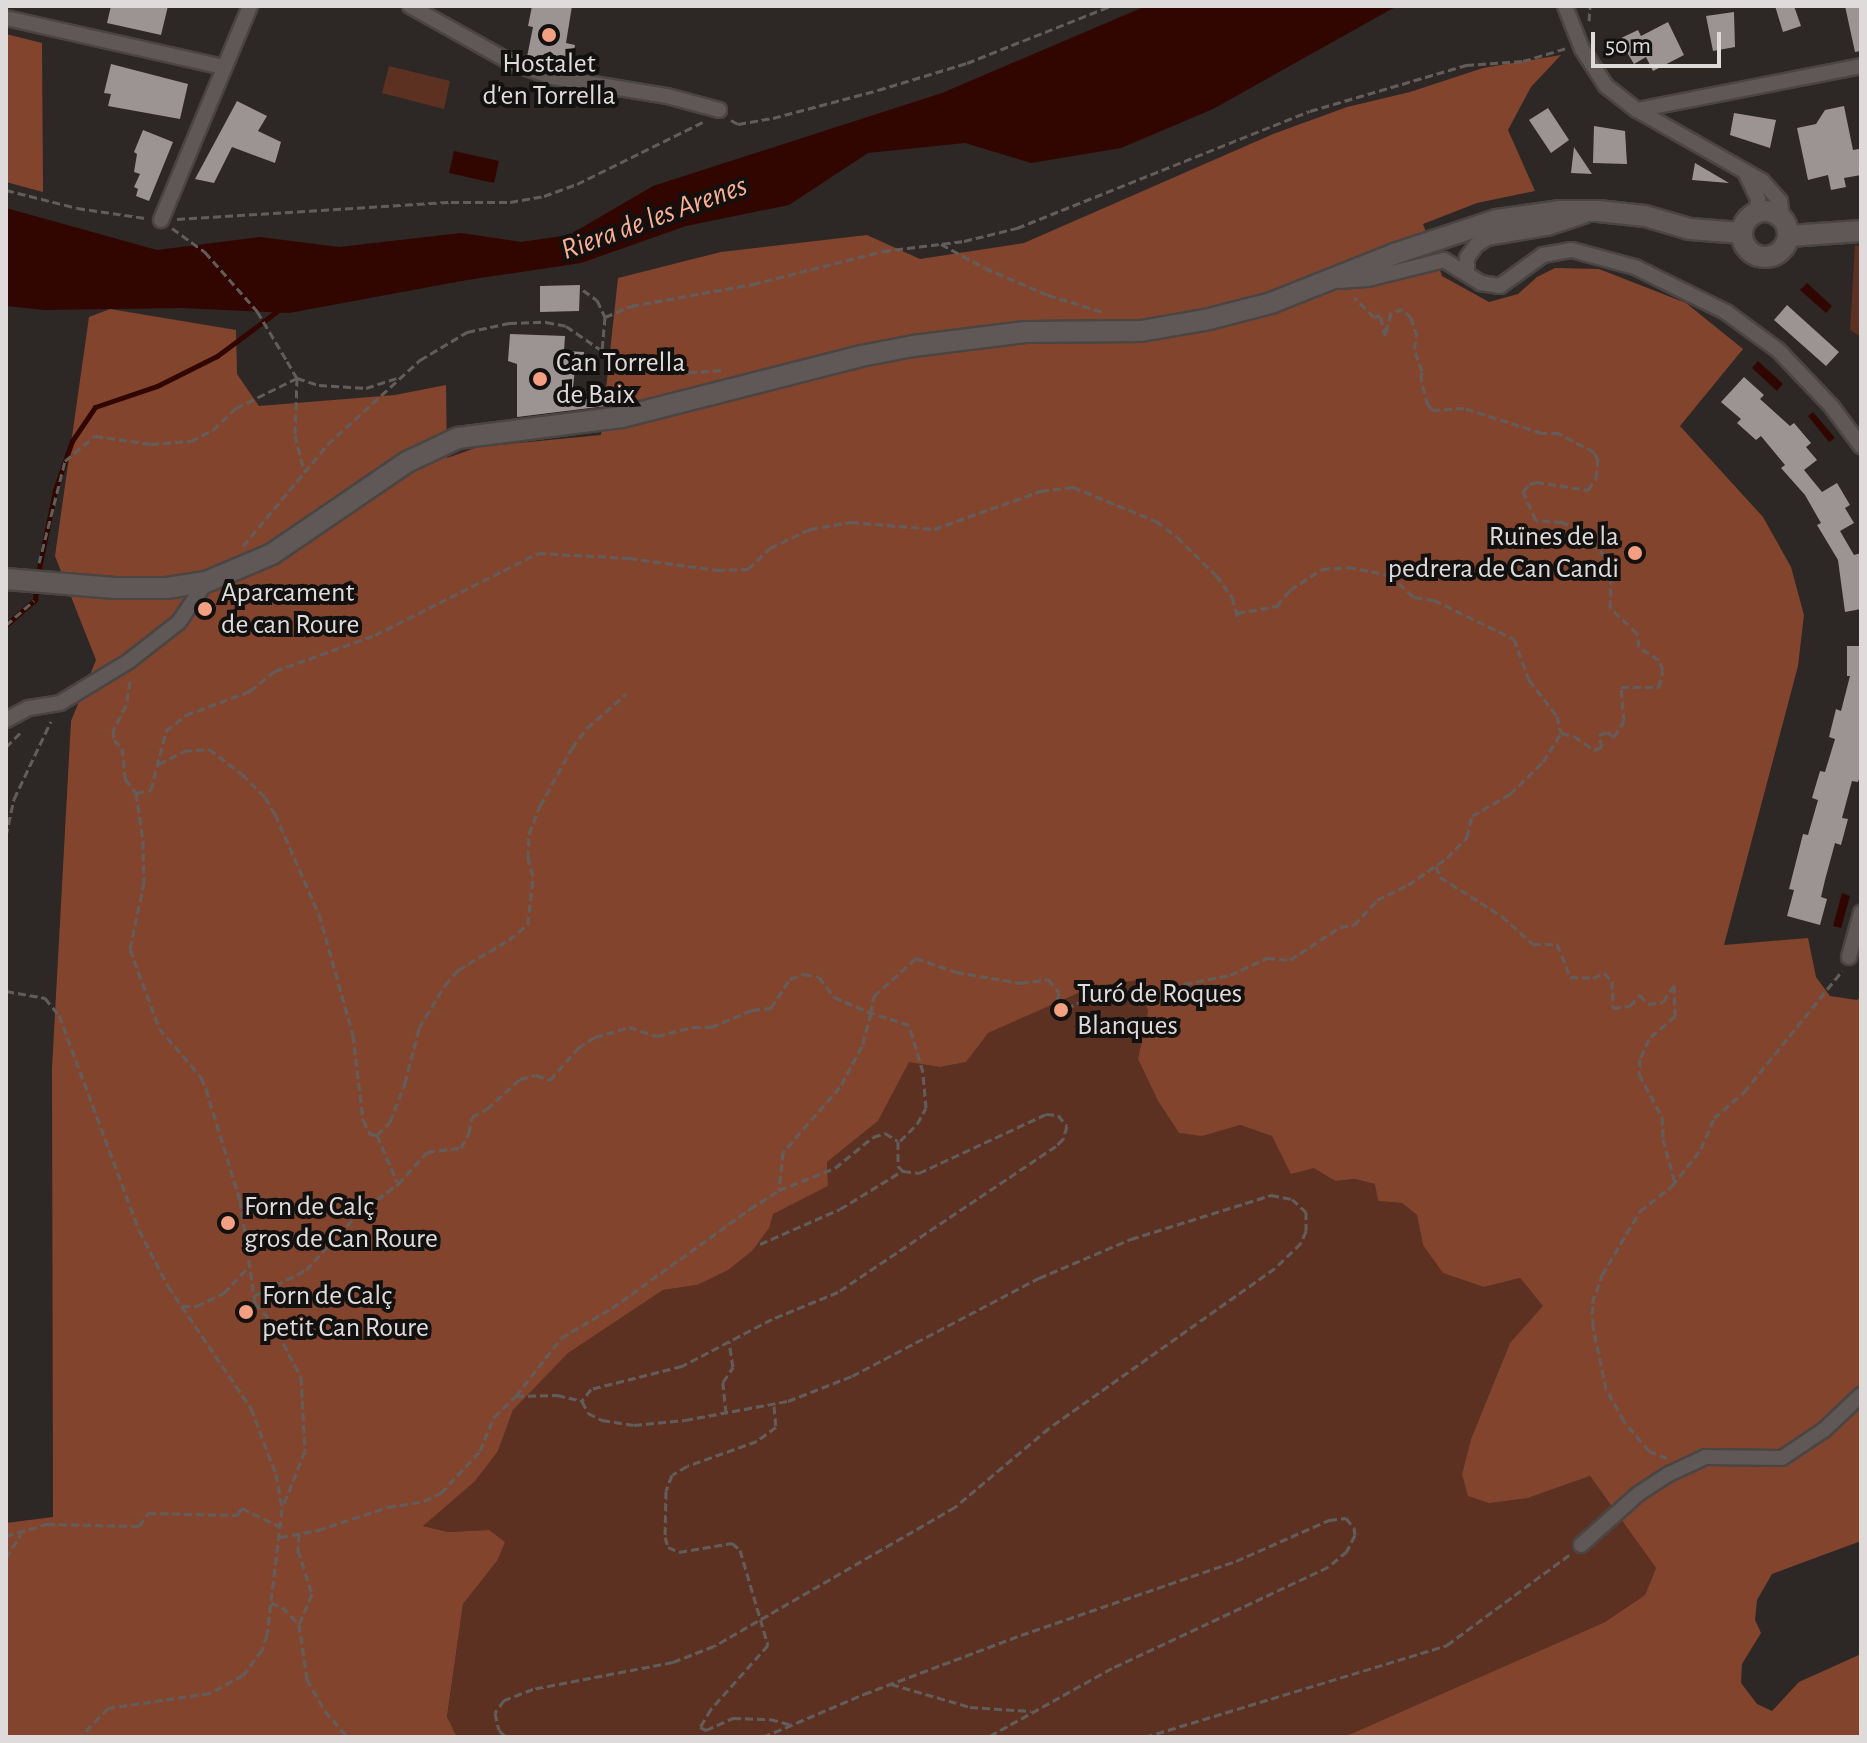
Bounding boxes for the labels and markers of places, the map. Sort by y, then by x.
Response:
marker: Hostalet d'en Torrella [540,26,558,44]
place label: Hostalet d'en Torrella [482,47,616,113]
place label: Can Torrella de Baix [556,346,685,412]
marker: Can Torrella de Baix [531,370,549,388]
place label: Ruïnes de la pedrera de Can Candi [1388,520,1619,586]
marker: Ruïnes de la pedrera de Can Candi [1626,544,1644,562]
place label: Aparcament de can Roure [221,576,359,642]
marker: Aparcament de can Roure [196,600,214,618]
place label: Turó de Roques Blanques [1077,977,1242,1043]
marker: Turó de Roques Blanques [1052,1001,1070,1019]
place label: Forn de Calç gros de Can Roure [244,1190,438,1256]
marker: Forn de Calç gros de Can Roure [219,1214,237,1232]
place label: Forn de Calç petit Can Roure [262,1279,429,1345]
marker: Forn de Calç petit Can Roure [237,1303,255,1321]

